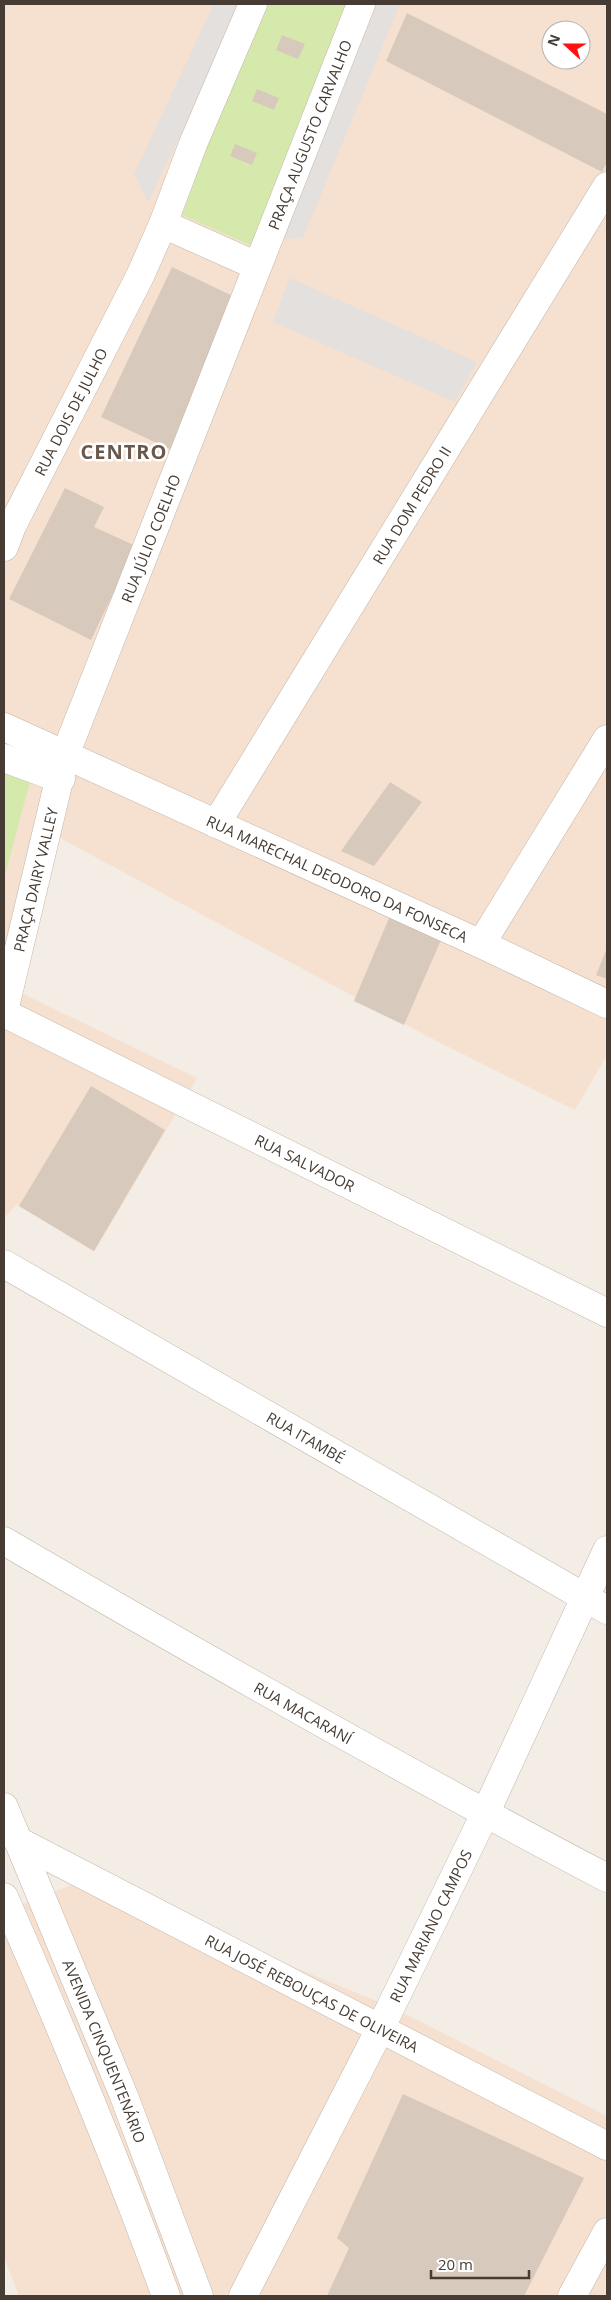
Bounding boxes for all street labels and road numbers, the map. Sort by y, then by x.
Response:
street label: PRAÇA AUGUSTO CARVALHO [263,37,356,232]
street label: RUA DOIS DE JULHO [29,344,112,479]
street label: RUA DOM PEDRO II [368,442,455,568]
street label: RUA JÚLIO COELHO [116,471,185,605]
street label: PRAÇA DAIRY VALLEY [8,805,62,954]
street label: RUA MARECHAL DEODORO DA FONSECA [203,810,471,947]
street label: RUA SALVADOR [251,1129,359,1196]
street label: RUA ITAMBÉ [263,1407,349,1468]
street label: RUA MACARANÍ [251,1677,357,1749]
street label: RUA MARIANO CAMPOS [385,1846,476,2006]
street label: RUA JOSÉ REBOUÇAS DE OLIVEIRA [202,1930,423,2057]
street label: AVENIDA CINQUENTENÁRIO [58,1956,151,2146]

